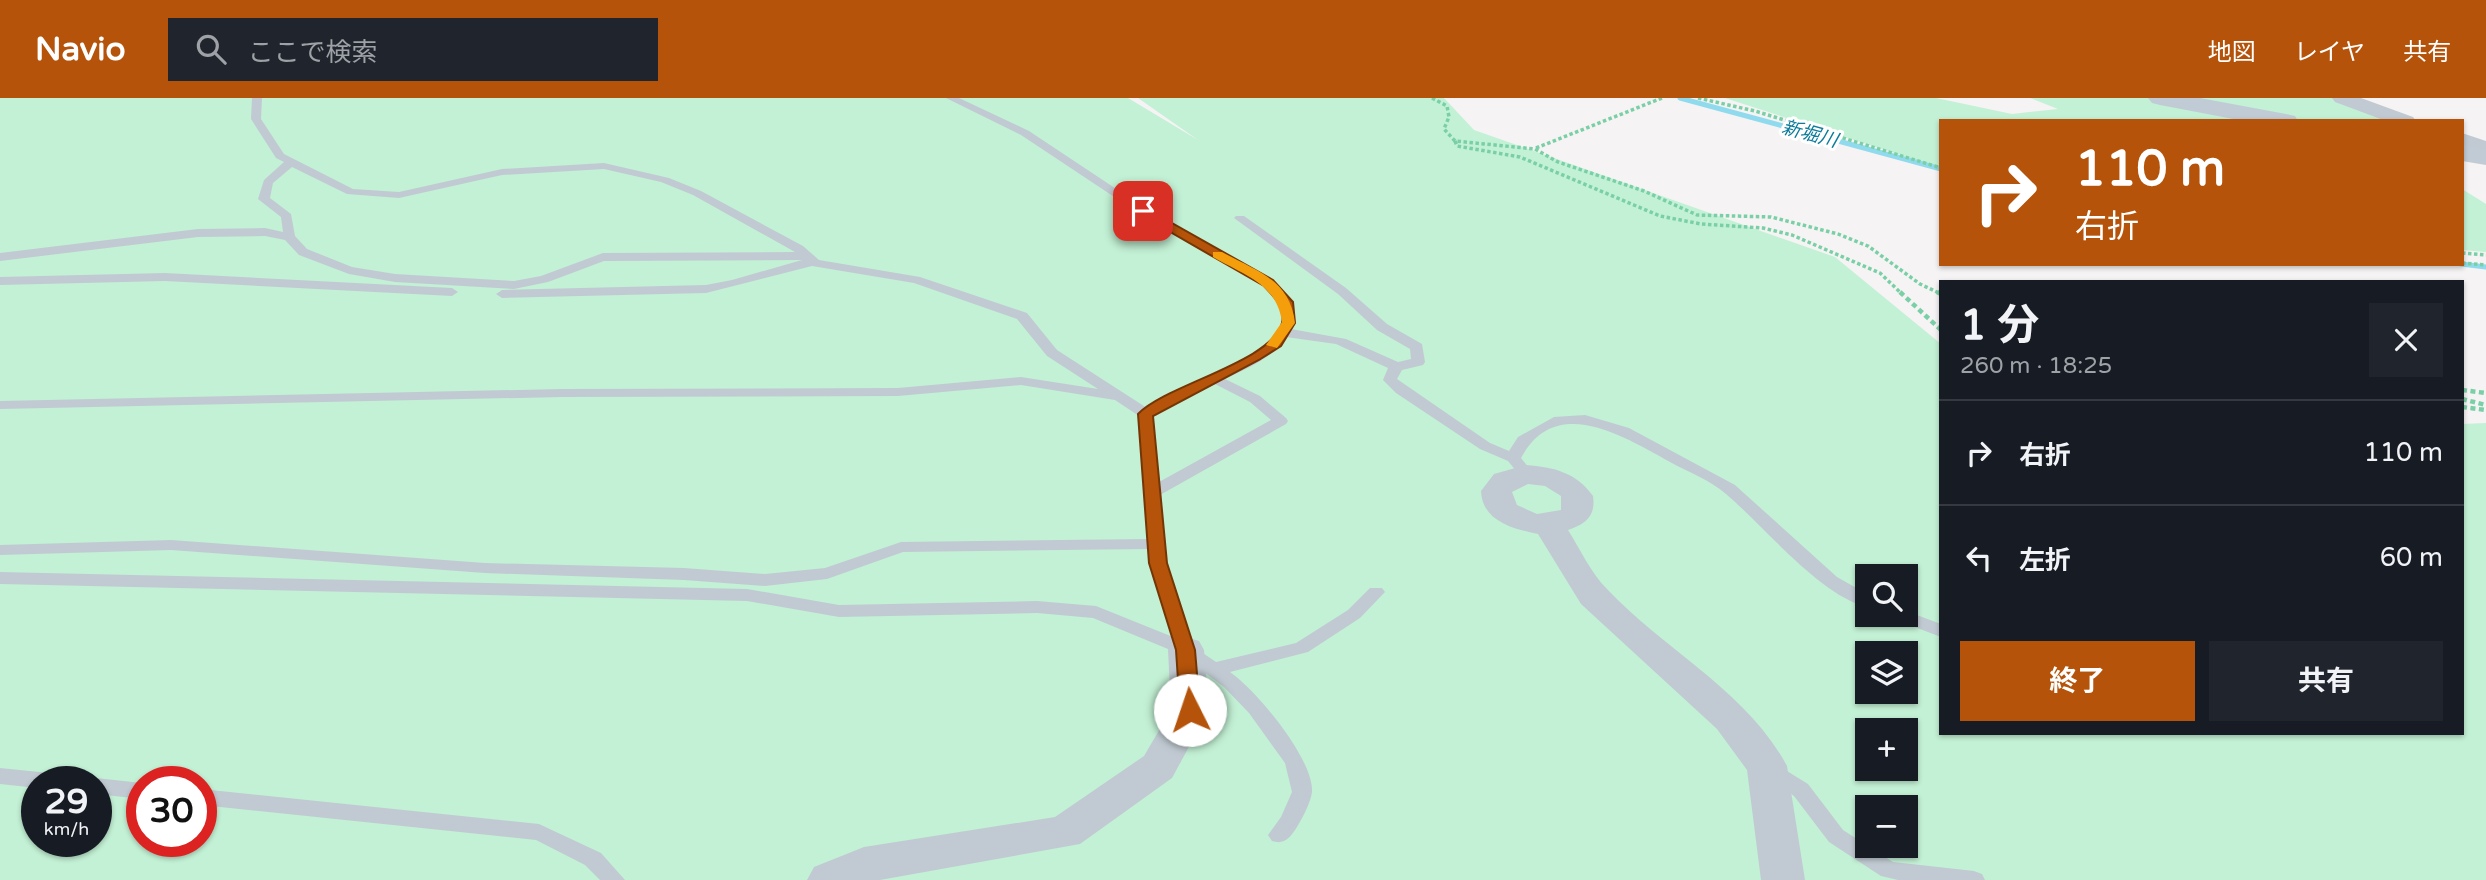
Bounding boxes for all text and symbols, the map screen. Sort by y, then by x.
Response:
search box [168,18,658,81]
text: Navio [35,30,126,69]
icon: search [192,30,230,68]
text: ここで検索 [248,37,378,68]
text: 地図 [2208,38,2256,67]
text: レイヤ [2294,38,2365,67]
text: 共有 [2403,38,2451,67]
water label: 新堀川 [1779,116,1842,152]
text: 110 m [2075,140,2225,199]
icon: right [1960,147,2051,238]
pin [1113,181,1173,241]
icon: arrive [1124,192,1162,230]
text: 右折 [2075,208,2139,246]
text: 1 分 [1960,300,2039,351]
button: close [2369,303,2443,377]
text: 260 m · 18:25 [1960,352,2112,380]
icon: right [1960,434,1998,472]
text: 110 m [2363,437,2443,468]
text: 右折 [2019,440,2071,471]
icon: left [1960,539,1998,577]
text: 60 m [2380,542,2443,573]
text: 左折 [2019,545,2071,576]
map controls [1855,564,1918,858]
button: search [1855,564,1918,627]
button: layers [1855,641,1918,704]
button: 終了 [1960,641,2195,721]
button: 共有 [2209,641,2443,721]
position arrow [1153,673,1227,747]
button: + [1855,718,1918,781]
speed limit sign: 30 [126,766,217,857]
text: 29 [45,781,88,823]
button: − [1855,795,1918,858]
text: km/h [44,818,89,840]

